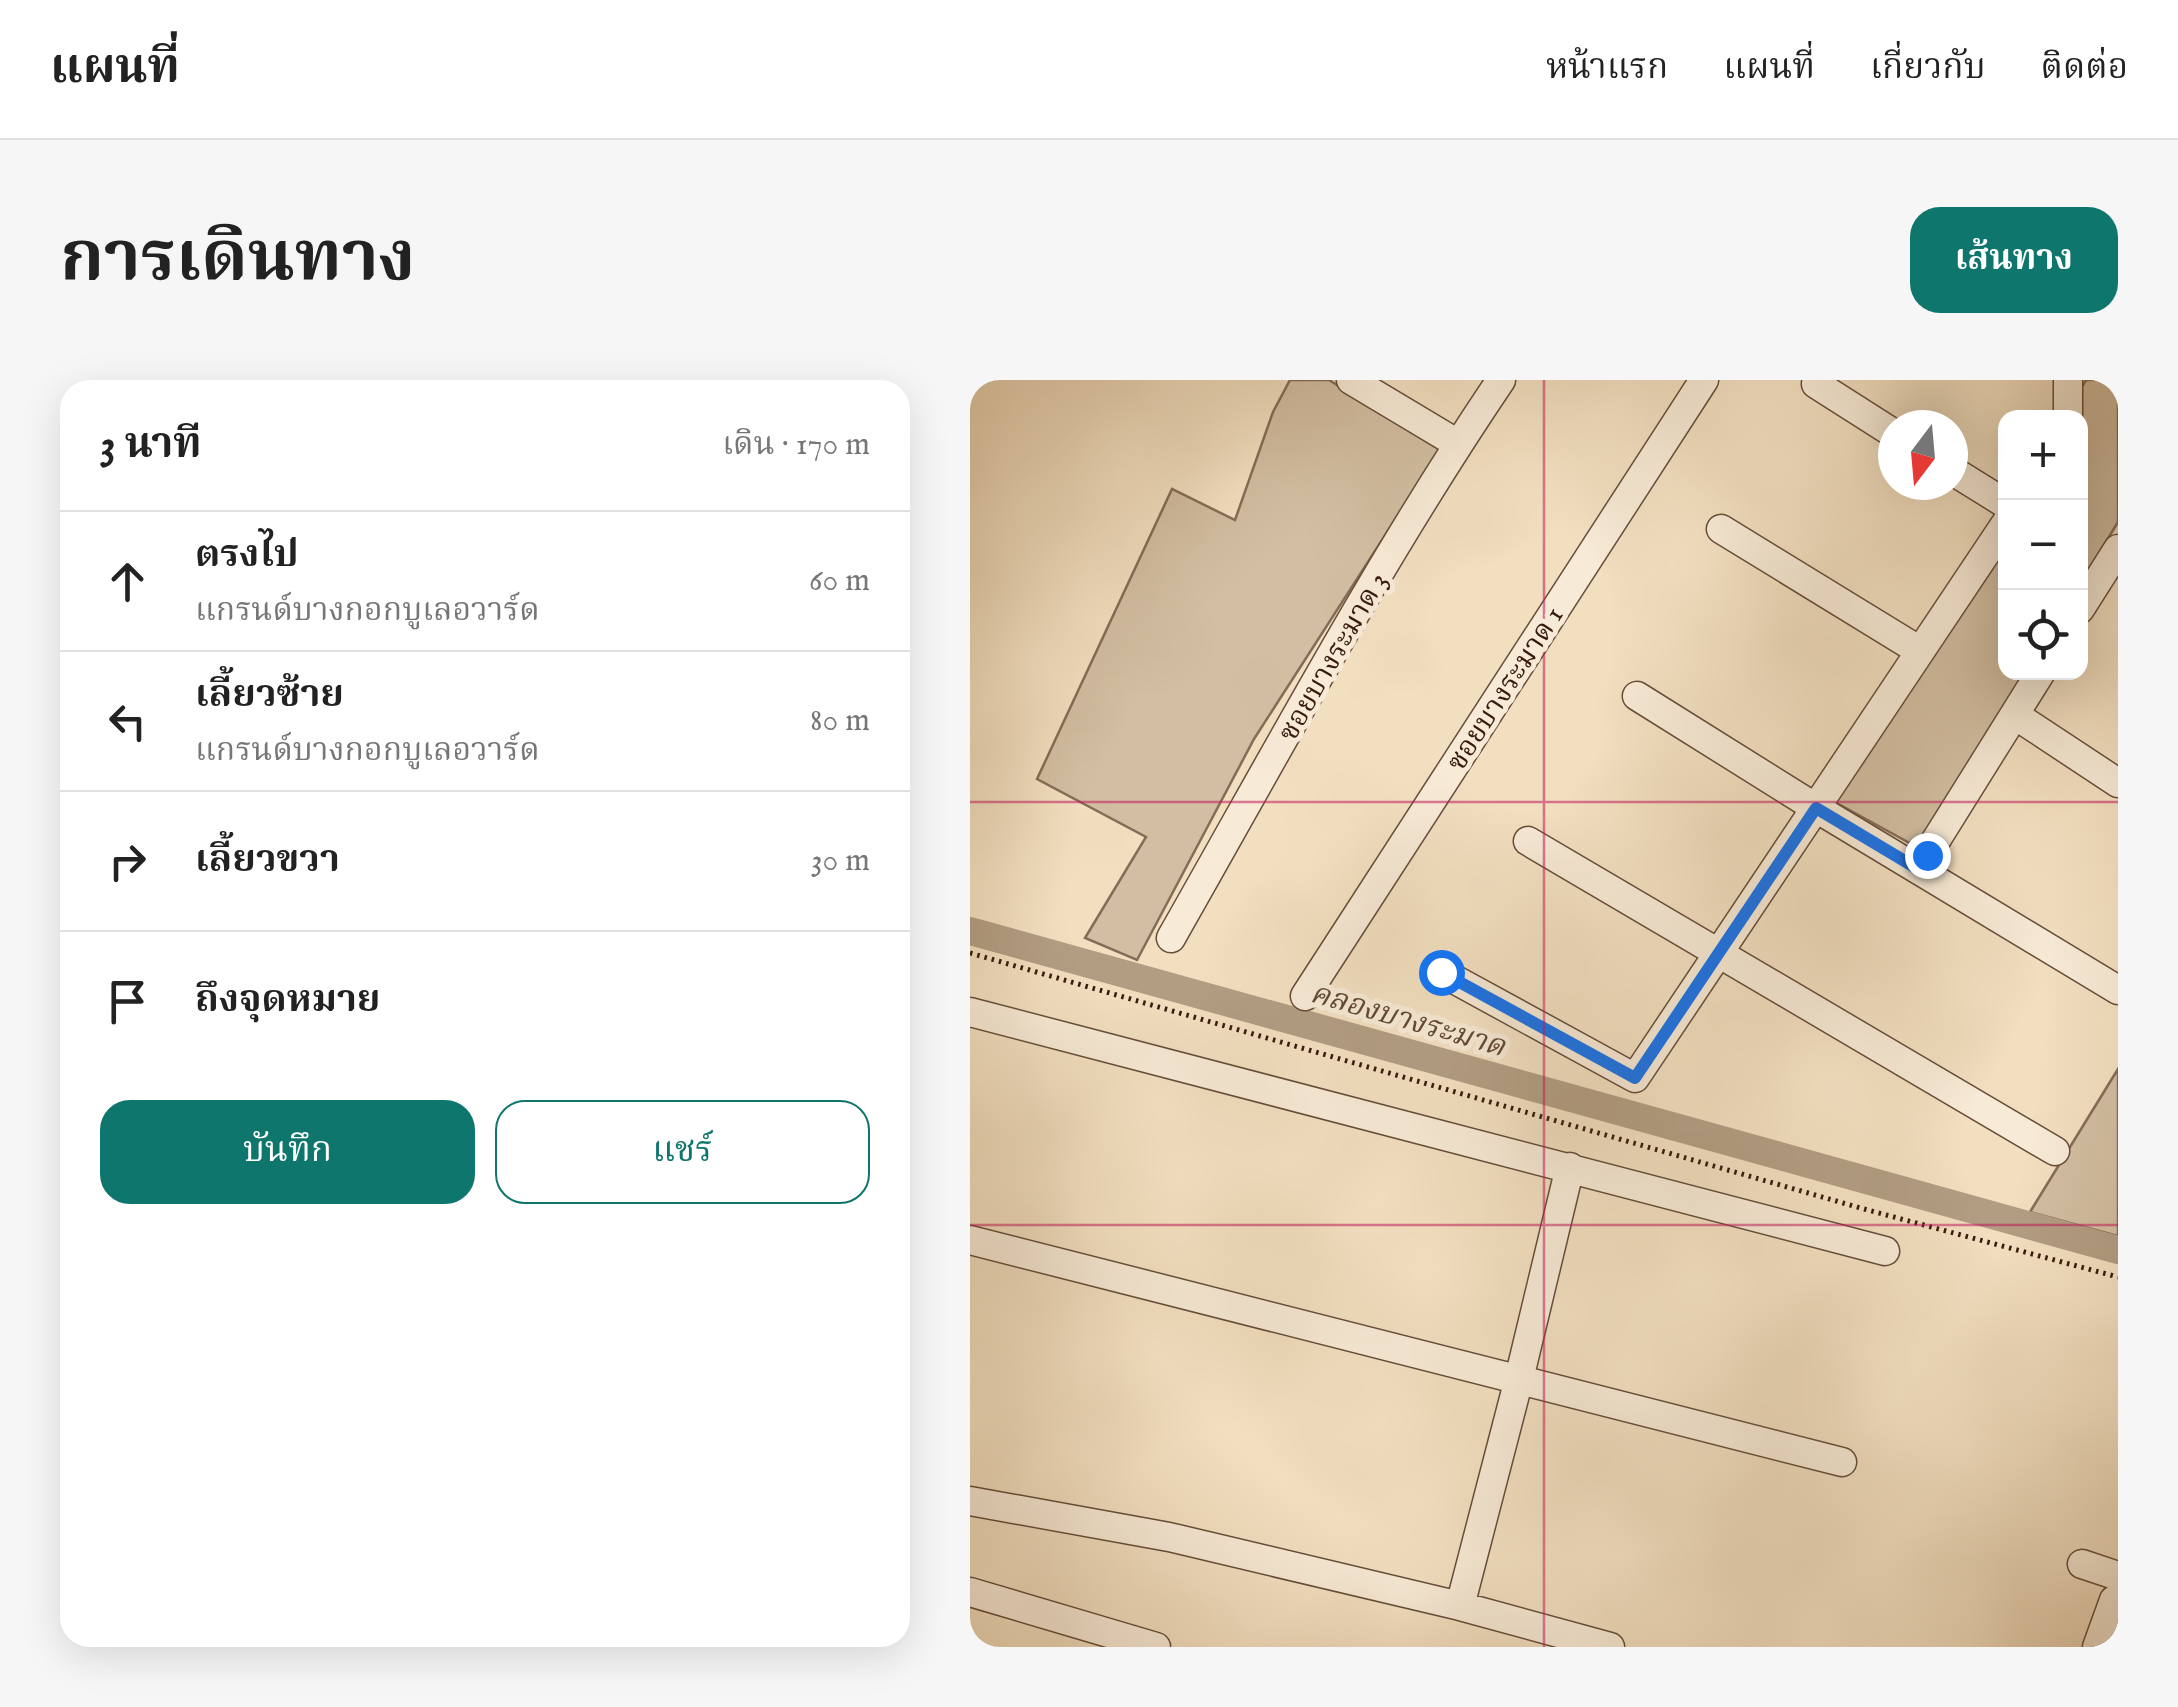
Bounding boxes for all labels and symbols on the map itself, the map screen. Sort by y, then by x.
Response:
north arrow [1878,410,1968,500]
street label: ซอยบางระมาด 3 [1272,567,1397,748]
street label: ซอยบางระมาด 1 [1440,601,1572,778]
route end [1905,833,1951,879]
route start [1419,950,1465,996]
water label: คลองบางระมาด [1306,975,1510,1067]

